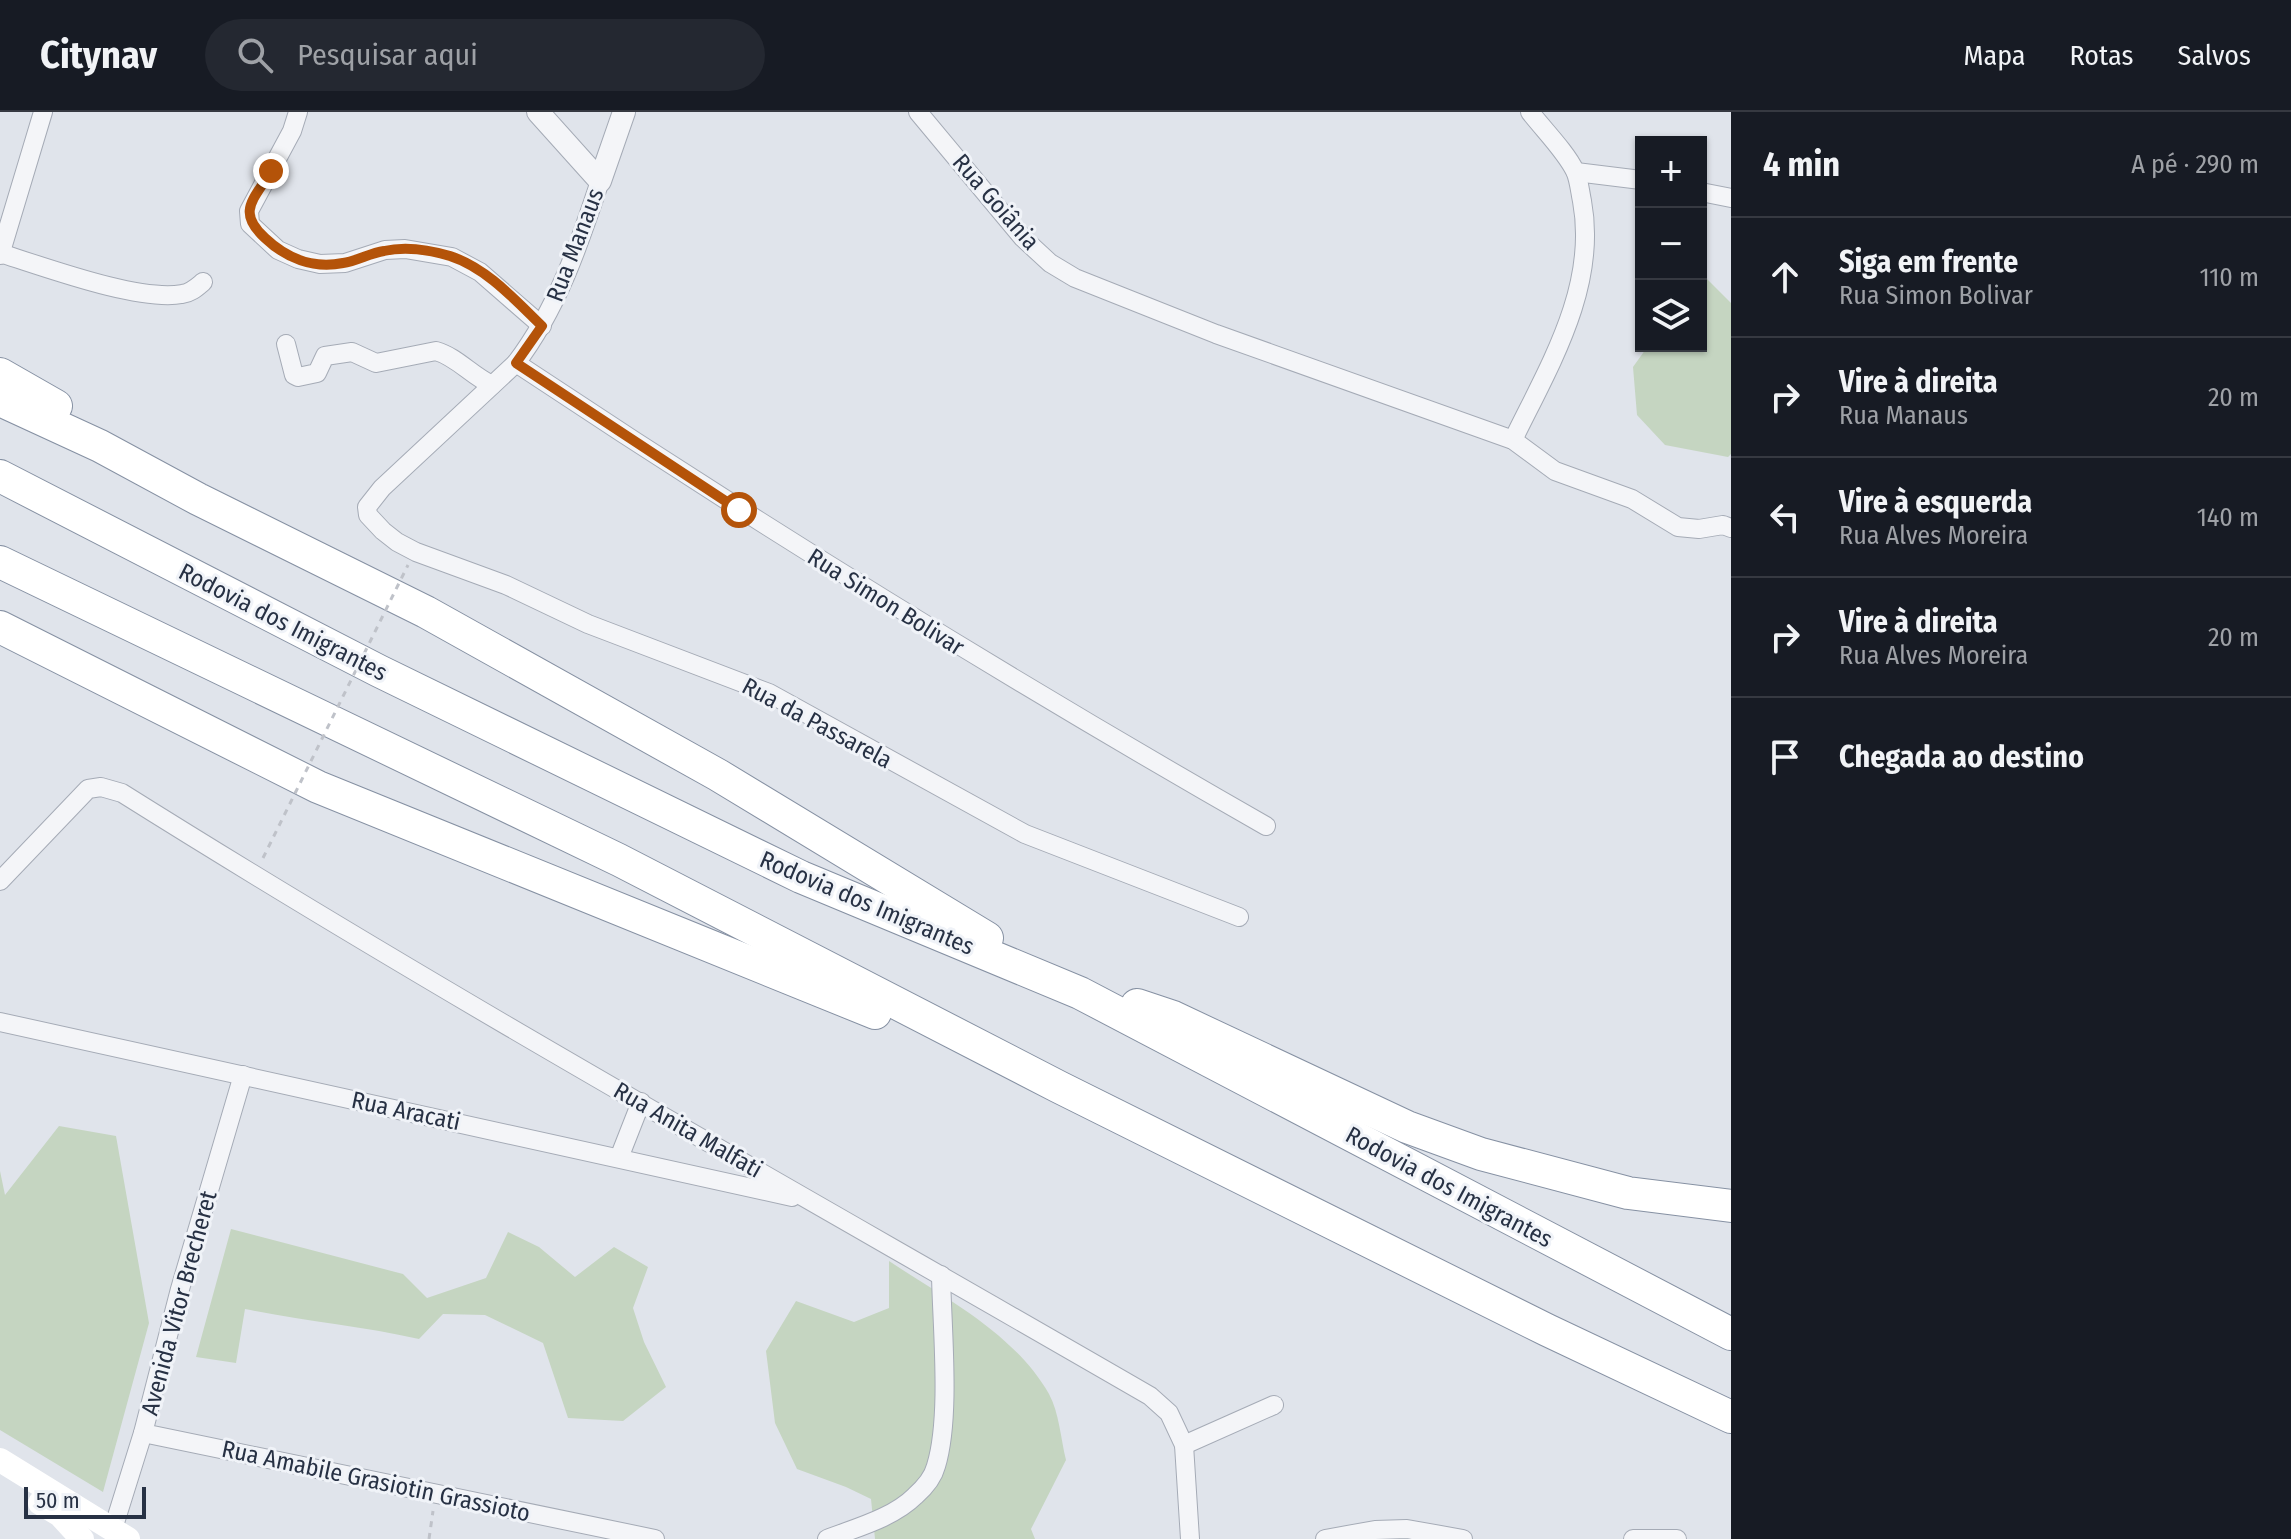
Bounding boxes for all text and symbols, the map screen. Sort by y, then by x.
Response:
search box [205,19,765,91]
text: Citynav [40,32,157,78]
icon: search [233,33,277,77]
text: Pesquisar aqui [297,37,478,73]
text: Mapa [1964,39,2026,72]
text: Rotas [2070,39,2134,72]
text: Salvos [2178,39,2251,72]
map controls [1635,136,1707,352]
button: + [1635,136,1707,208]
text: 4 min [1763,144,1840,185]
street label: Rua Goiânia [947,148,1045,256]
text: A pé · 290 m [2131,149,2259,180]
route end [253,153,289,189]
street label: Rua Manaus [541,184,609,306]
button: − [1635,208,1707,280]
text: Siga em frente [1839,244,2018,280]
icon: ahead [1763,255,1807,299]
text: 110 m [2199,262,2259,293]
button: layers [1635,280,1707,352]
text: Rua Simon Bolivar [1839,280,2033,311]
text: Vire à direita [1839,364,1998,400]
icon: right [1763,375,1807,419]
text: 20 m [2208,382,2259,413]
text: Rua Manaus [1839,400,1968,431]
text: Vire à esquerda [1839,484,2032,520]
route start [721,492,757,528]
icon: left [1763,495,1807,539]
text: 140 m [2197,502,2259,533]
text: Rua Alves Moreira [1839,520,2028,551]
street label: Rua Simon Bolivar [803,543,970,662]
street label: Rodovia dos Imigrantes [174,557,392,687]
text: Vire à direita [1839,604,1998,640]
icon: right [1763,615,1807,659]
text: 20 m [2208,622,2259,653]
text: Rua Alves Moreira [1839,640,2028,671]
street label: Rua da Passarela [737,672,897,774]
icon: arrive [1763,735,1807,779]
text: Chegada ao destino [1839,739,2084,775]
street label: Rodovia dos Imigrantes [756,845,978,961]
street label: Rua Anita Malfati [609,1076,767,1184]
street label: Rua Aracati [349,1086,463,1136]
street label: Rodovia dos Imigrantes [1341,1121,1557,1253]
street label: Avenida Vitor Brecheret [136,1188,222,1418]
street label: Rua Amabile Grasiotin Grassioto [219,1435,533,1527]
scale bar [24,1483,146,1519]
text: 50 m [36,1487,80,1514]

